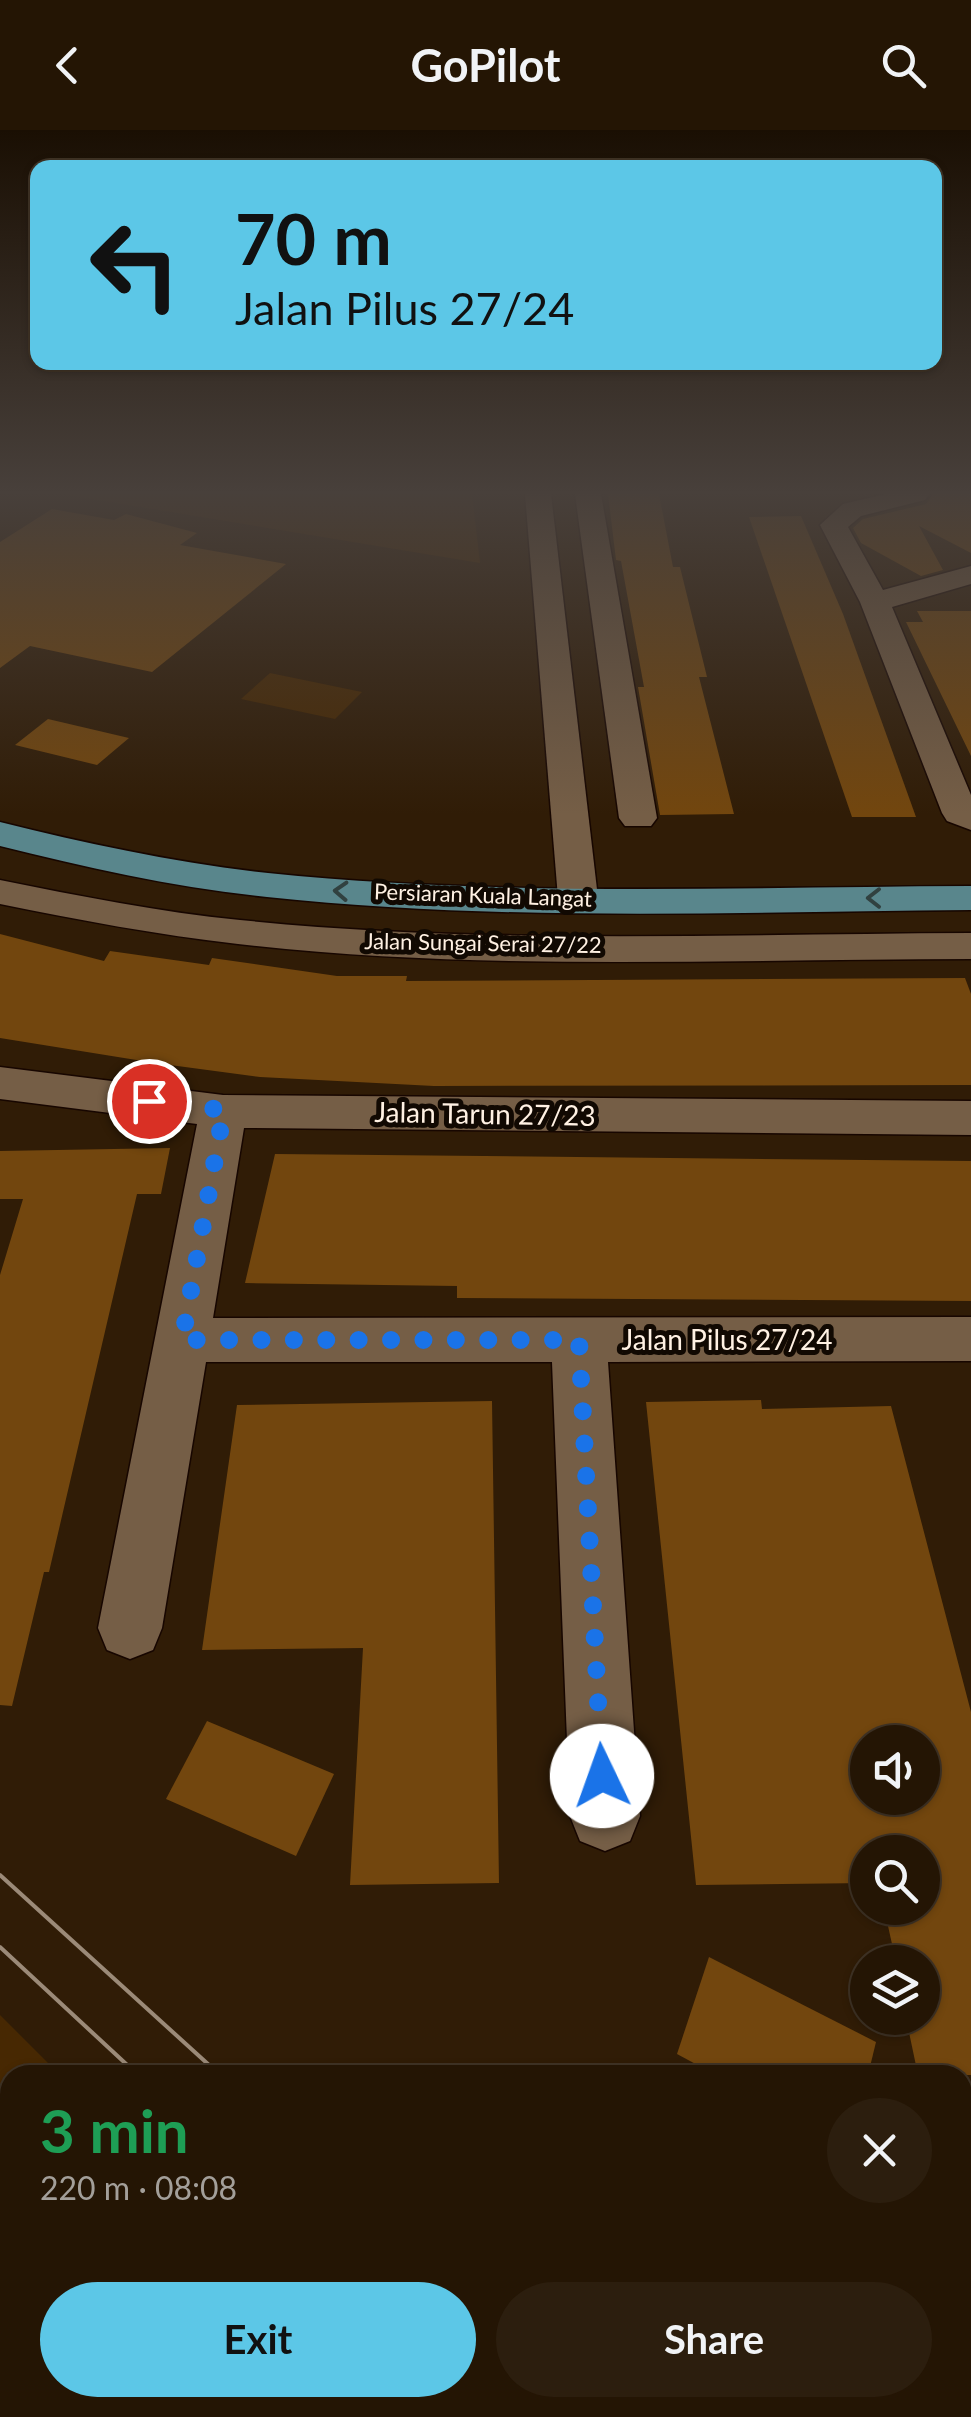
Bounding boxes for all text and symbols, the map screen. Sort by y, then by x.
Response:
icon: back [40,38,95,93]
text: GoPilot [410,38,561,92]
icon: search [876,38,931,93]
text: 70 m [235,196,392,280]
icon: left [70,200,200,330]
text: Jalan Pilus 27/24 [235,281,574,335]
street label: Persiaran Kuala Langat [374,877,593,912]
one-way arrow [332,881,348,902]
one-way arrow [865,887,880,909]
street label: Jalan Sungai Serai 27/22 [364,927,602,958]
pin [107,1059,192,1144]
icon: arrive [122,1074,177,1129]
street label: Jalan Tarun 27/23 [374,1094,596,1132]
street label: Jalan Pilus 27/24 [621,1322,833,1356]
position arrow [550,1724,654,1828]
map controls [850,1725,940,2035]
button: sound [850,1725,940,1815]
button: search [850,1835,940,1925]
button: layers [850,1945,940,2035]
text: 3 min [40,2094,189,2166]
button: close [827,2098,932,2203]
text: 220 m · 08:08 [40,2168,237,2207]
button: Exit [40,2282,476,2397]
button: Share [496,2282,932,2397]

